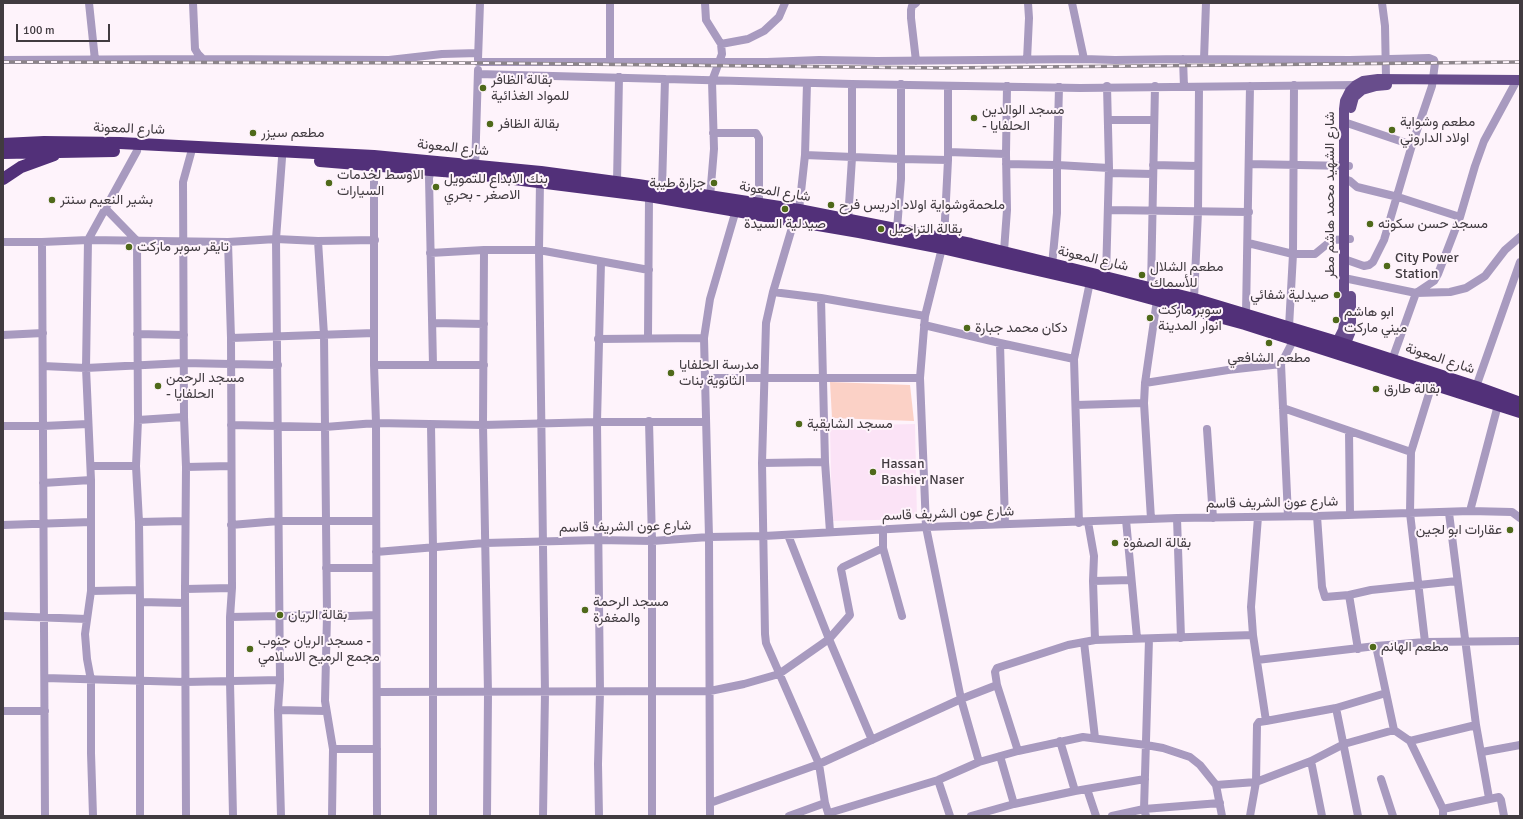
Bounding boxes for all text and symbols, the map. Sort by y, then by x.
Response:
scale bar [18,16,112,42]
text: 100 m [23,23,55,38]
place label: بقالة الظافر للمواد الغذائية [491,72,569,104]
marker: بقالة الظافر للمواد الغذائية [478,83,488,93]
place label: مسجد الوالدين - الحلفايا [982,102,1065,134]
street label: شارع الشهيد محمد هاشم مطر [1322,111,1338,279]
marker: مسجد الوالدين - الحلفايا [969,113,979,123]
place label: مطعم وشواية اولاد الداروتي [1400,114,1475,146]
place label: بقالة الظافر [498,116,559,132]
street label: شارع المعونة [93,119,165,139]
marker: بقالة الظافر [485,119,495,129]
place label: مطعم سيزر [261,125,324,141]
marker: مطعم وشواية اولاد الداروتي [1387,125,1397,135]
marker: مطعم سيزر [248,128,258,138]
street label: شارع المعونة [416,136,490,160]
place label: الاوسط لخدمات السيارات [337,167,424,200]
place label: بنك الابداع للتمويل الاصغر - بحري [444,171,548,204]
place label: جزارة طيبة [649,175,706,191]
marker: الاوسط لخدمات السيارات [324,178,334,188]
marker: جزارة طيبة [709,178,719,188]
street label: شارع المعونة [738,178,812,206]
marker: بنك الابداع للتمويل الاصغر - بحري [431,182,441,192]
place label: بشير النعيم سنتر [60,192,153,208]
marker: بشير النعيم سنتر [47,195,57,205]
place label: ملحمةوشواية اولاد ادريس فرح [839,197,1005,213]
marker: ملحمةوشواية اولاد ادريس فرح [826,200,836,210]
marker: صيدلية السيدة [780,204,790,214]
place label: صيدلية السيدة [744,216,826,232]
place label: مسجد حسن سكوته [1378,216,1488,232]
marker: مسجد حسن سكوته [1365,219,1375,229]
place label: بقالة التراحيل [889,221,962,237]
marker: بقالة التراحيل [876,224,886,234]
place label: تايقر سوبر ماركت [137,239,229,255]
marker: تايقر سوبر ماركت [124,242,134,252]
street label: شارع المعونة [1056,243,1130,275]
place label: City Power Station [1395,250,1459,282]
place label: مطعم الشلال للأسماك [1150,259,1223,292]
marker: City Power Station [1382,261,1392,271]
marker: مطعم الشلال للأسماك [1137,270,1147,280]
place label: صيدلية شفائي [1250,287,1329,303]
marker: صيدلية شفائي [1332,290,1342,300]
place label: سوبر ماركت انوار المدينة [1158,302,1222,334]
place label: ابو هاشم ميني ماركت [1344,304,1407,336]
marker: سوبر ماركت انوار المدينة [1145,313,1155,323]
marker: ابو هاشم ميني ماركت [1331,315,1341,325]
place label: دكان محمد جبارة [975,320,1068,336]
marker: دكان محمد جبارة [962,323,972,333]
marker: مطعم الشافعي [1264,338,1274,348]
street label: شارع المعونة [1403,340,1477,378]
place label: مطعم الشافعي [1227,350,1311,366]
place label: مدرسة الحلفايا الثانوية بنات [679,357,759,390]
marker: مدرسة الحلفايا الثانوية بنات [666,368,676,378]
place label: مسجد الرحمن - الحلفايا [166,370,244,402]
marker: مسجد الرحمن - الحلفايا [153,381,163,391]
place label: بقالة طارق [1384,381,1440,397]
marker: بقالة طارق [1371,384,1381,394]
place label: مسجد الشايقية [807,416,893,432]
marker: مسجد الشايقية [794,419,804,429]
place label: Hassan Bashier Naser [881,456,964,488]
marker: Hassan Bashier Naser [868,467,878,477]
street label: شارع عون الشريف قاسم [1206,493,1338,513]
street label: شارع عون الشريف قاسم [882,503,1014,525]
street label: شارع عون الشريف قاسم [559,517,691,537]
place label: عقارات ابو لجين [1416,522,1502,538]
marker: عقارات ابو لجين [1505,525,1515,535]
place label: بقالة الصفوة [1123,535,1191,551]
marker: بقالة الصفوة [1110,538,1120,548]
place label: مسجد الرحمة والمغفرة [593,594,669,626]
marker: مسجد الرحمة والمغفرة [580,605,590,615]
place label: بقالة الريان [288,607,347,623]
marker: بقالة الريان [275,610,285,620]
place label: مسجد الريان جنوب - مجمع الرميح الاسلامي [258,633,380,666]
place label: مطعم الهانم [1381,639,1449,655]
marker: مطعم الهانم [1368,642,1378,652]
marker: مسجد الريان جنوب - مجمع الرميح الاسلامي [245,644,255,654]

